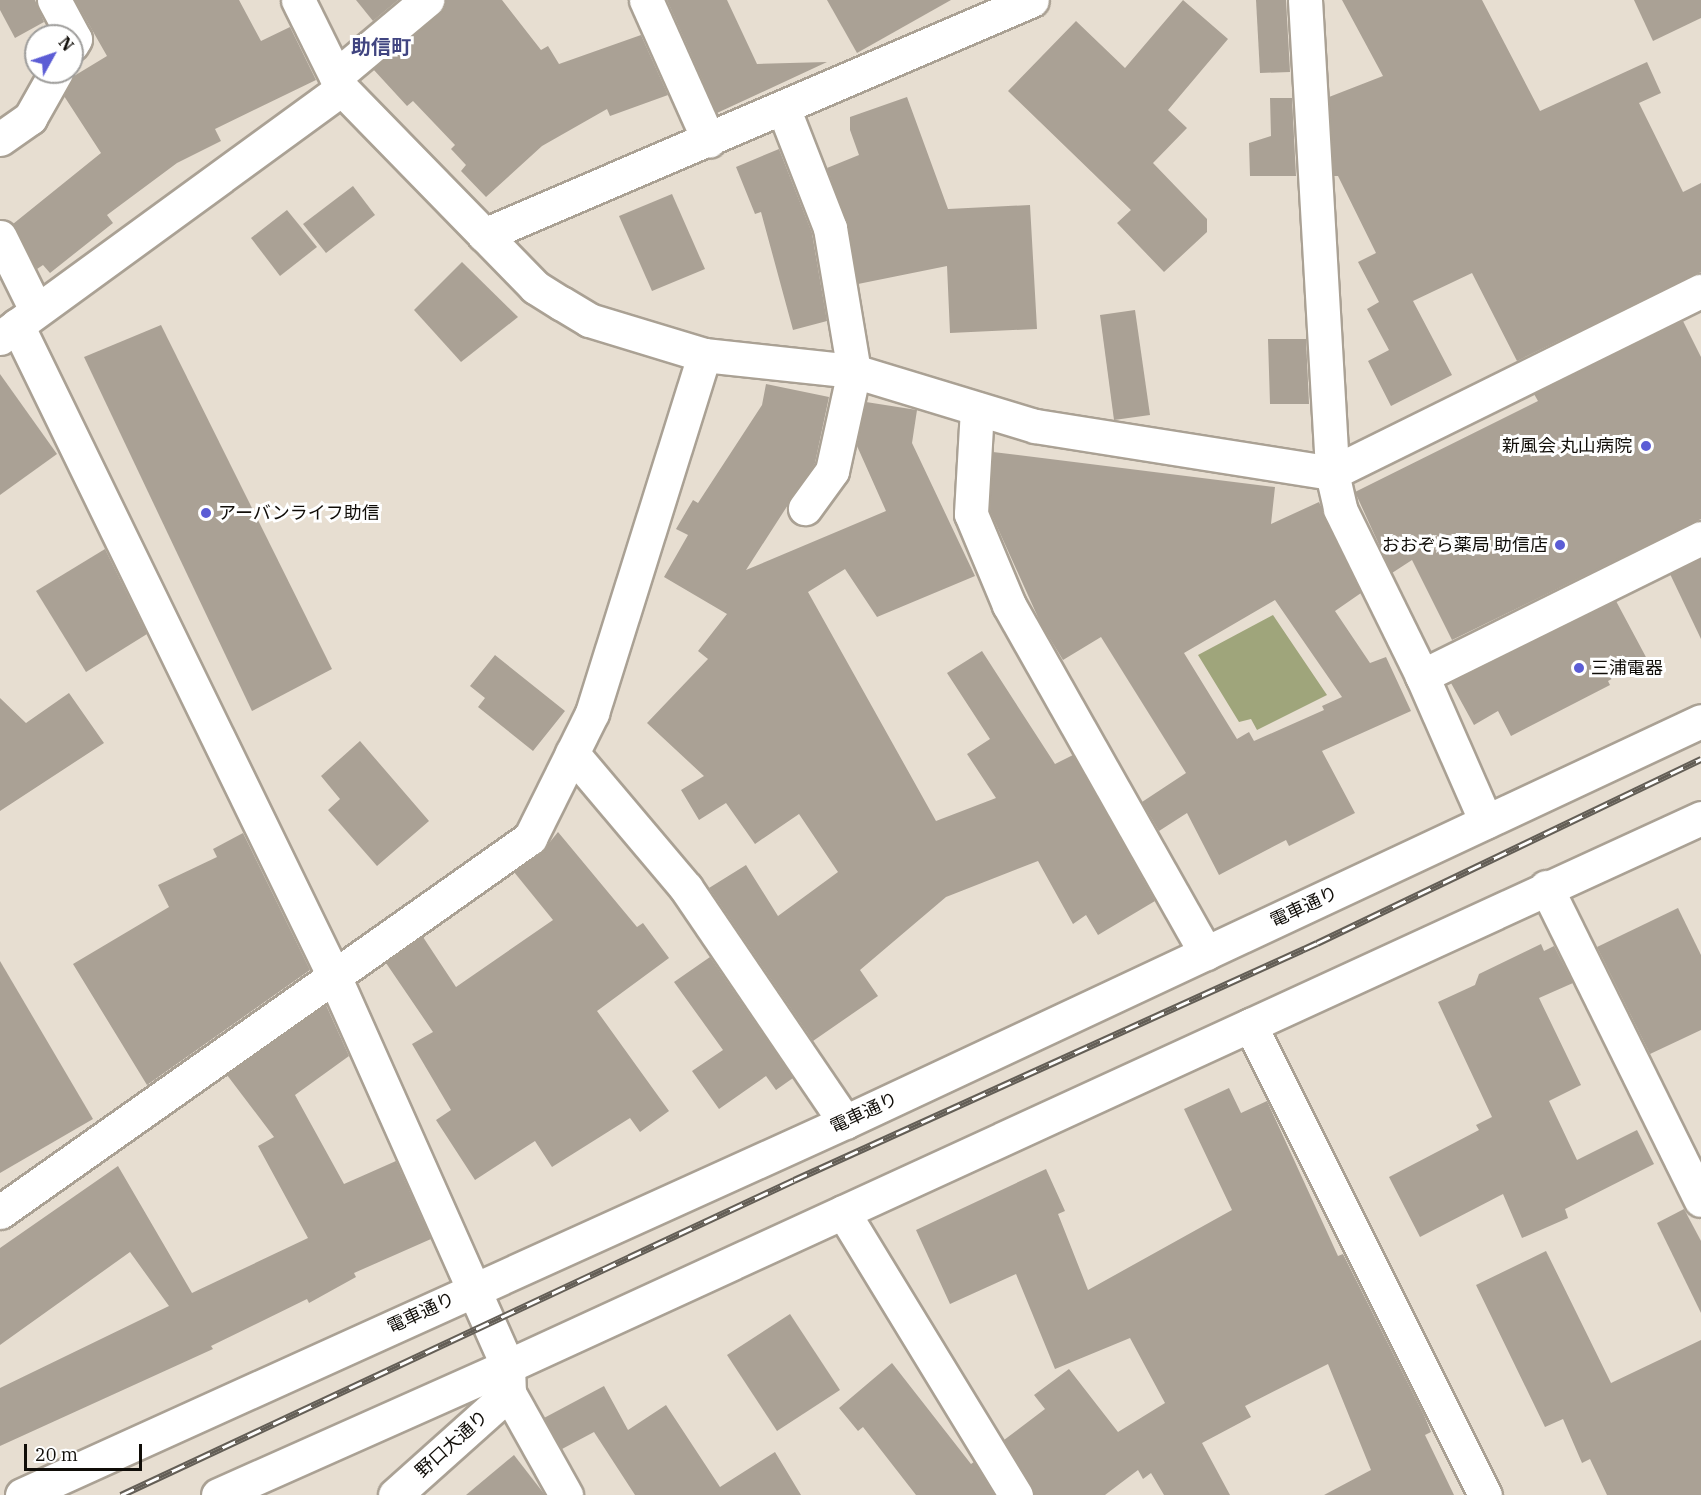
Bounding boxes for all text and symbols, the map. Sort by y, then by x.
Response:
north arrow [24,24,84,84]
text: N [55,32,78,55]
district label: 助信町 [351,34,411,58]
place label: 新風会 丸山病院 [1502,435,1632,457]
marker: 新風会 丸山病院 [1637,437,1655,455]
place label: アーバンライフ助信 [218,502,379,524]
marker: アーバンライフ助信 [199,506,213,520]
place label: おおぞら薬局 助信店 [1382,534,1548,556]
marker: おおぞら薬局 助信店 [1553,538,1567,552]
place label: 三浦電器 [1591,657,1663,679]
marker: 三浦電器 [1572,661,1586,675]
street label: 電車通り [1267,882,1341,932]
street label: 電車通り [827,1088,901,1138]
street label: 電車通り [384,1288,458,1338]
street label: 野口大通り [411,1406,493,1482]
scale bar [27,1432,146,1470]
text: 20 m [35,1443,78,1466]

